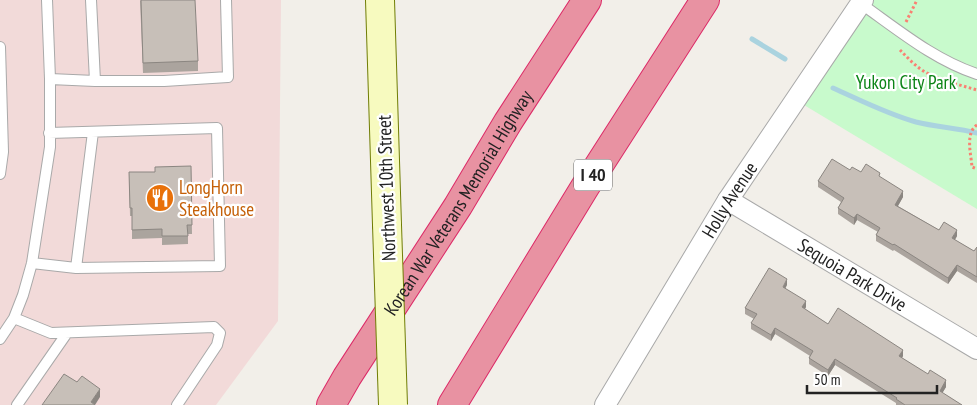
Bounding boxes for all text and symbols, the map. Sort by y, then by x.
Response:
park label: Yukon City Park [856,70,957,94]
street label: Korean War Veterans Memorial Highway [378,85,538,320]
street label: Northwest 10th Street [371,114,401,262]
street label: Holly Avenue [696,157,762,242]
road number: I 40 [574,160,612,190]
place label: LongHorn Steakhouse [179,175,254,221]
restaurant icon: LongHorn Steakhouse [145,183,175,213]
street label: Sequoia Park Drive [794,233,911,316]
scale bar [807,362,937,394]
text: 50 m [814,370,840,389]

